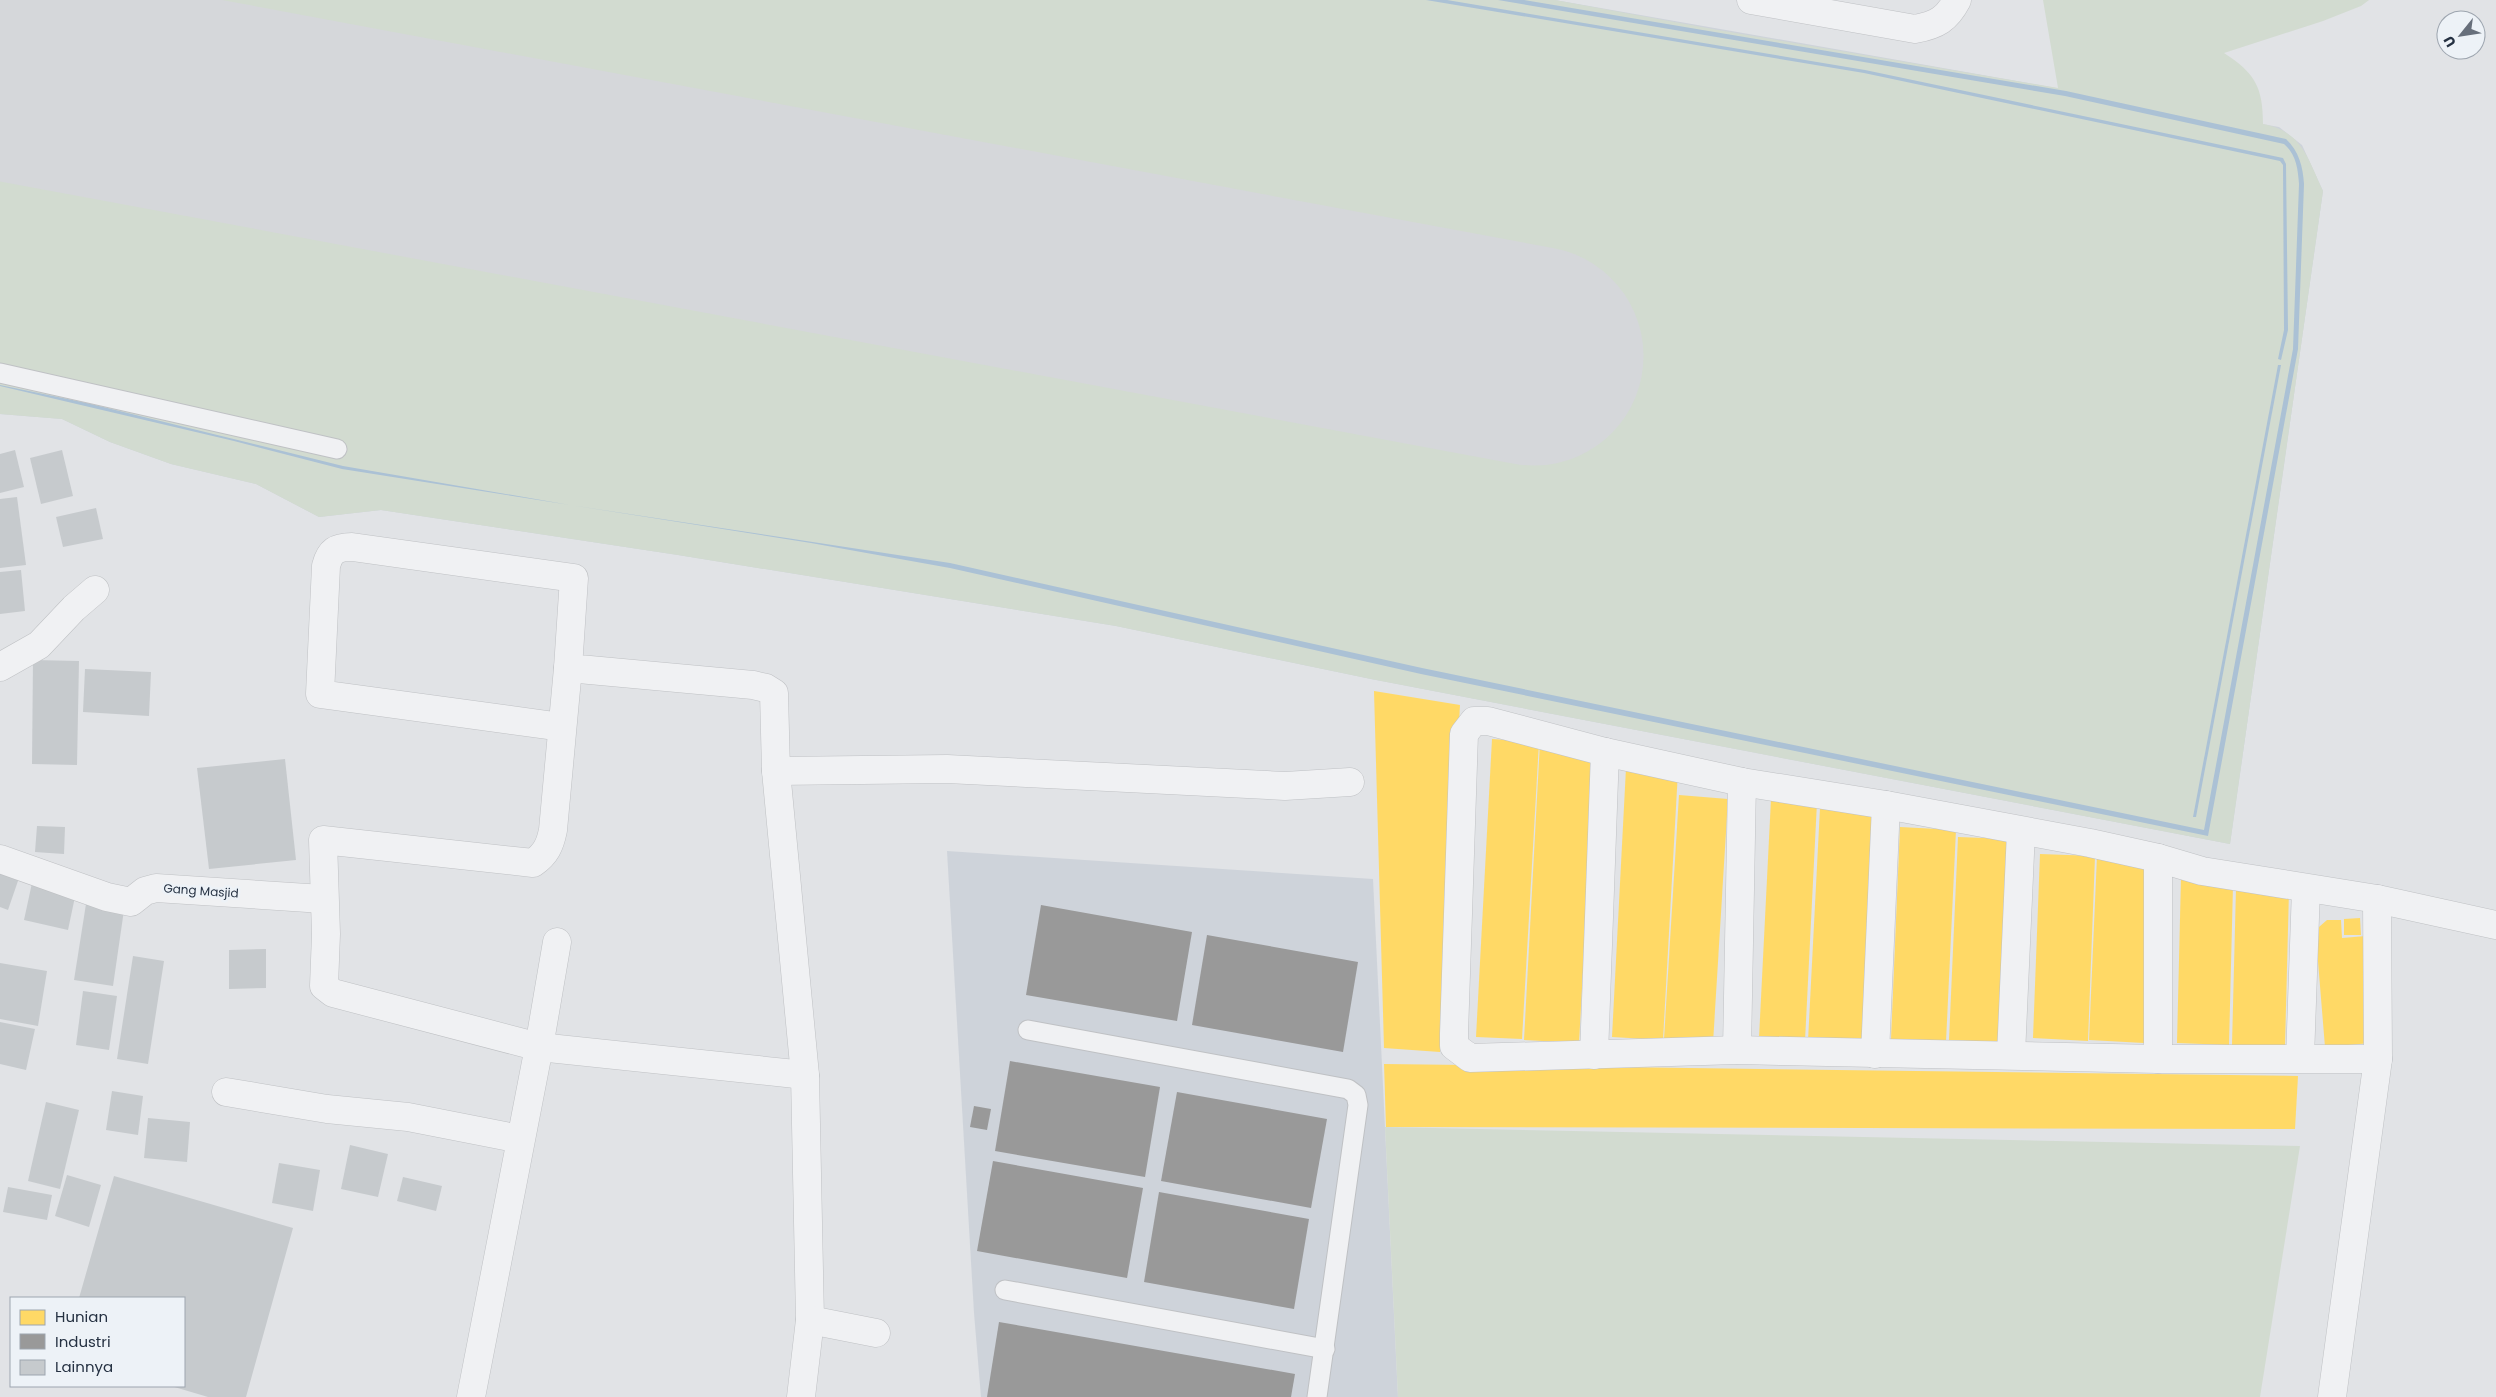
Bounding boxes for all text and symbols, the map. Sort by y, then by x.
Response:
north arrow [2436,10,2486,60]
text: U [2439,32,2461,51]
street label: Gang Masjid [163,879,239,902]
legend [10,1297,185,1387]
text: Hunian [55,1306,108,1327]
text: Industri [55,1331,111,1352]
text: Lainnya [55,1356,113,1377]

